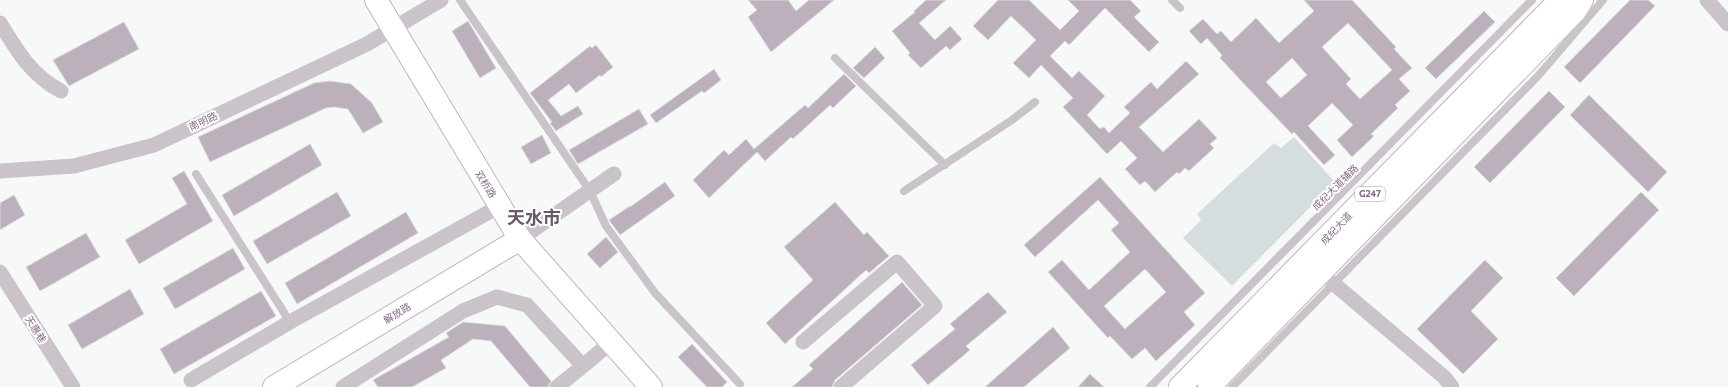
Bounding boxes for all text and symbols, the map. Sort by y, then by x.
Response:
street label: 南明路 [187,109,219,133]
street label: 成纪大道辅路 [1310,162,1360,212]
street label: 双桥路 [473,168,499,200]
road number: G247 [1355,187,1385,201]
district label: 天水市 [507,206,561,228]
street label: 成纪大道 [1318,209,1354,247]
street label: 解放路 [381,300,413,326]
street label: 天惠巷 [23,313,49,345]

